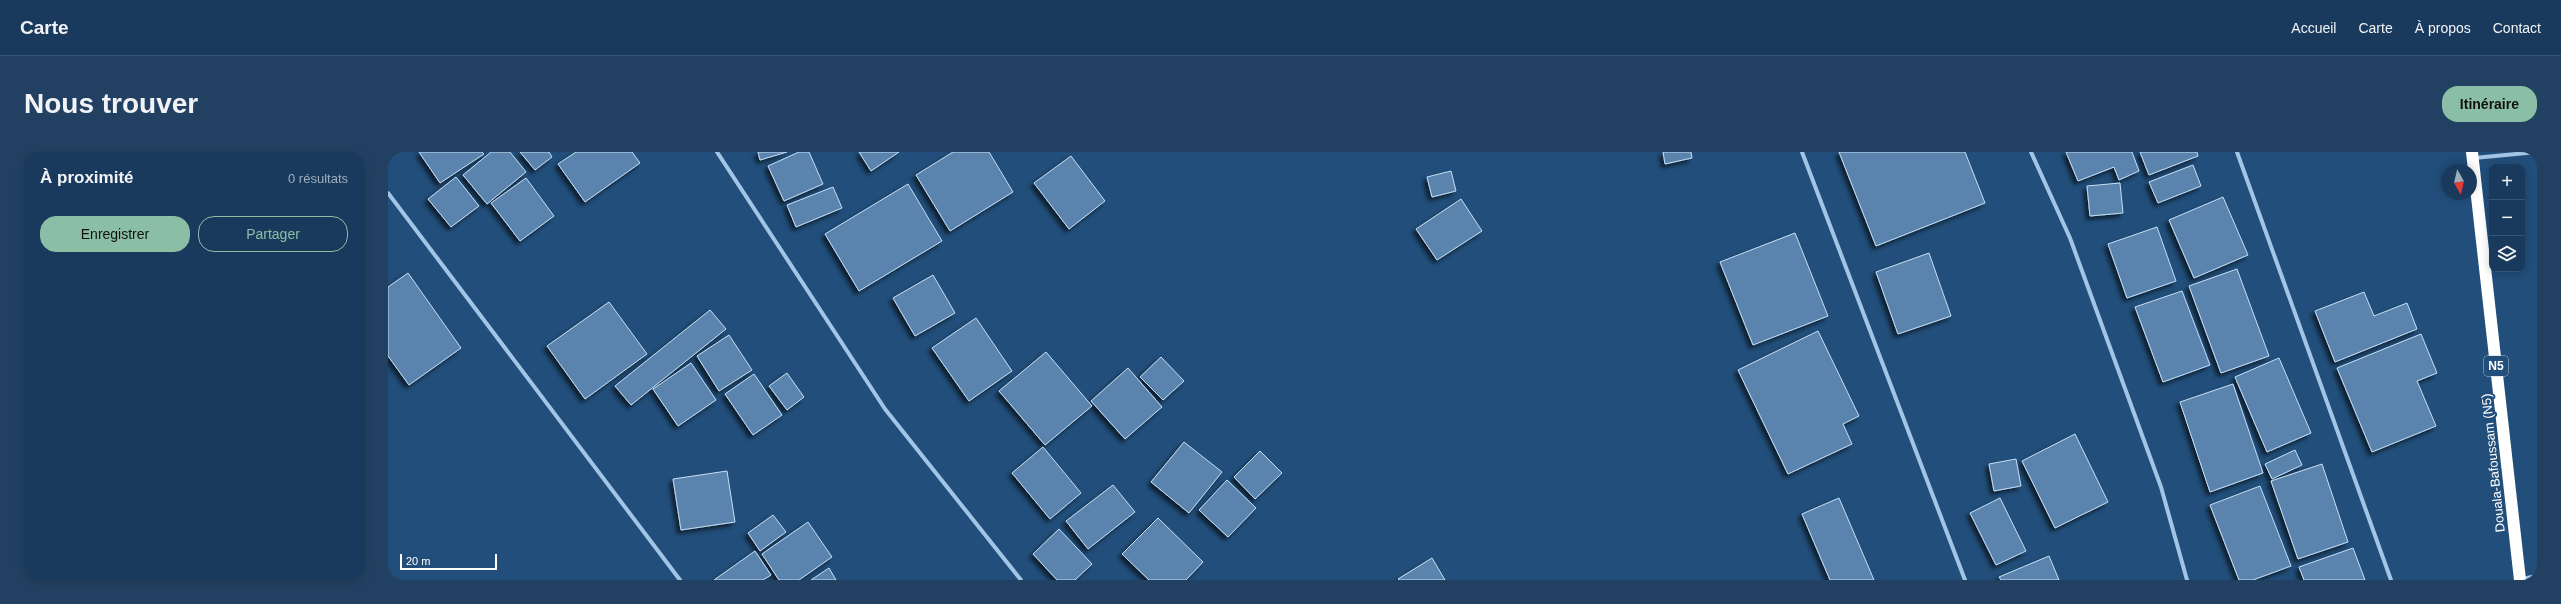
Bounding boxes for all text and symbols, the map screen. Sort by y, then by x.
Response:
text: Carte [20,17,69,38]
text: Accueil [2291,20,2336,36]
text: Carte [2358,20,2393,36]
text: À propos [2415,20,2471,36]
text: Contact [2493,20,2541,36]
button: Itinéraire [2442,86,2537,122]
text: Nous trouver [24,88,198,119]
north arrow [2441,164,2477,200]
map controls [2489,164,2525,272]
button: + [2489,164,2525,200]
text: À proximité [40,168,134,187]
text: 0 résultats [288,171,348,186]
button: − [2489,200,2525,236]
button: Enregistrer [40,216,190,252]
button: Partager [198,216,348,252]
button: layers [2489,236,2525,272]
road number: N5 [2484,356,2508,376]
street label: Douala-Bafoussam (N5) [2478,393,2508,533]
scale bar [400,552,497,571]
text: 20 m [406,555,430,567]

